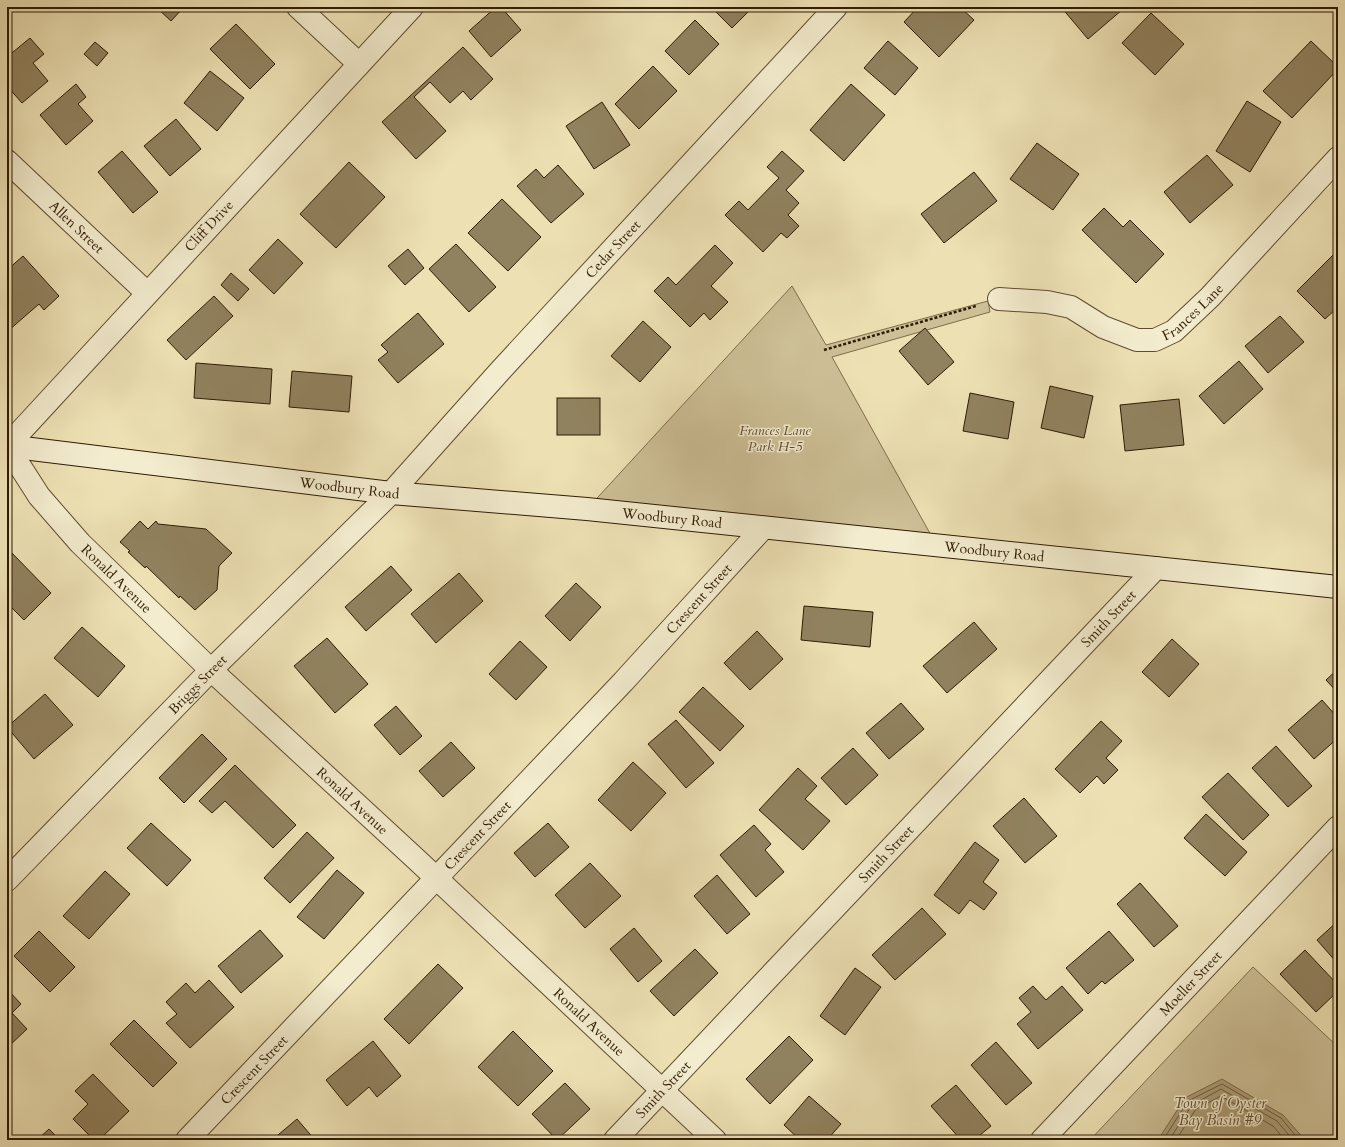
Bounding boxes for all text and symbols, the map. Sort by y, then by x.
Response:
street label: Allen Street [45,196,109,258]
street label: Cliff Drive [180,196,238,256]
street label: Cedar Street [581,215,645,282]
street label: Frances Lane [1159,279,1227,345]
park label: Frances Lane Park H-5 [739,421,811,456]
street label: Woodbury Road [297,472,401,503]
street label: Woodbury Road [620,503,723,533]
street label: Woodbury Road [942,537,1046,566]
street label: Ronald Avenue [77,540,156,617]
street label: Crescent Street [662,559,736,638]
street label: Smith Street [1077,585,1141,651]
street label: Briggs Street [164,650,231,718]
street label: Ronald Avenue [312,763,393,839]
street label: Crescent Street [440,796,515,874]
street label: Smith Street [854,821,918,887]
street label: Moeller Street [1155,946,1226,1020]
street label: Ronald Avenue [549,984,629,1060]
street label: Crescent Street [216,1030,292,1109]
street label: Smith Street [631,1056,695,1122]
water label: Town of Oyster Bay Basin #9 [1174,1093,1267,1130]

